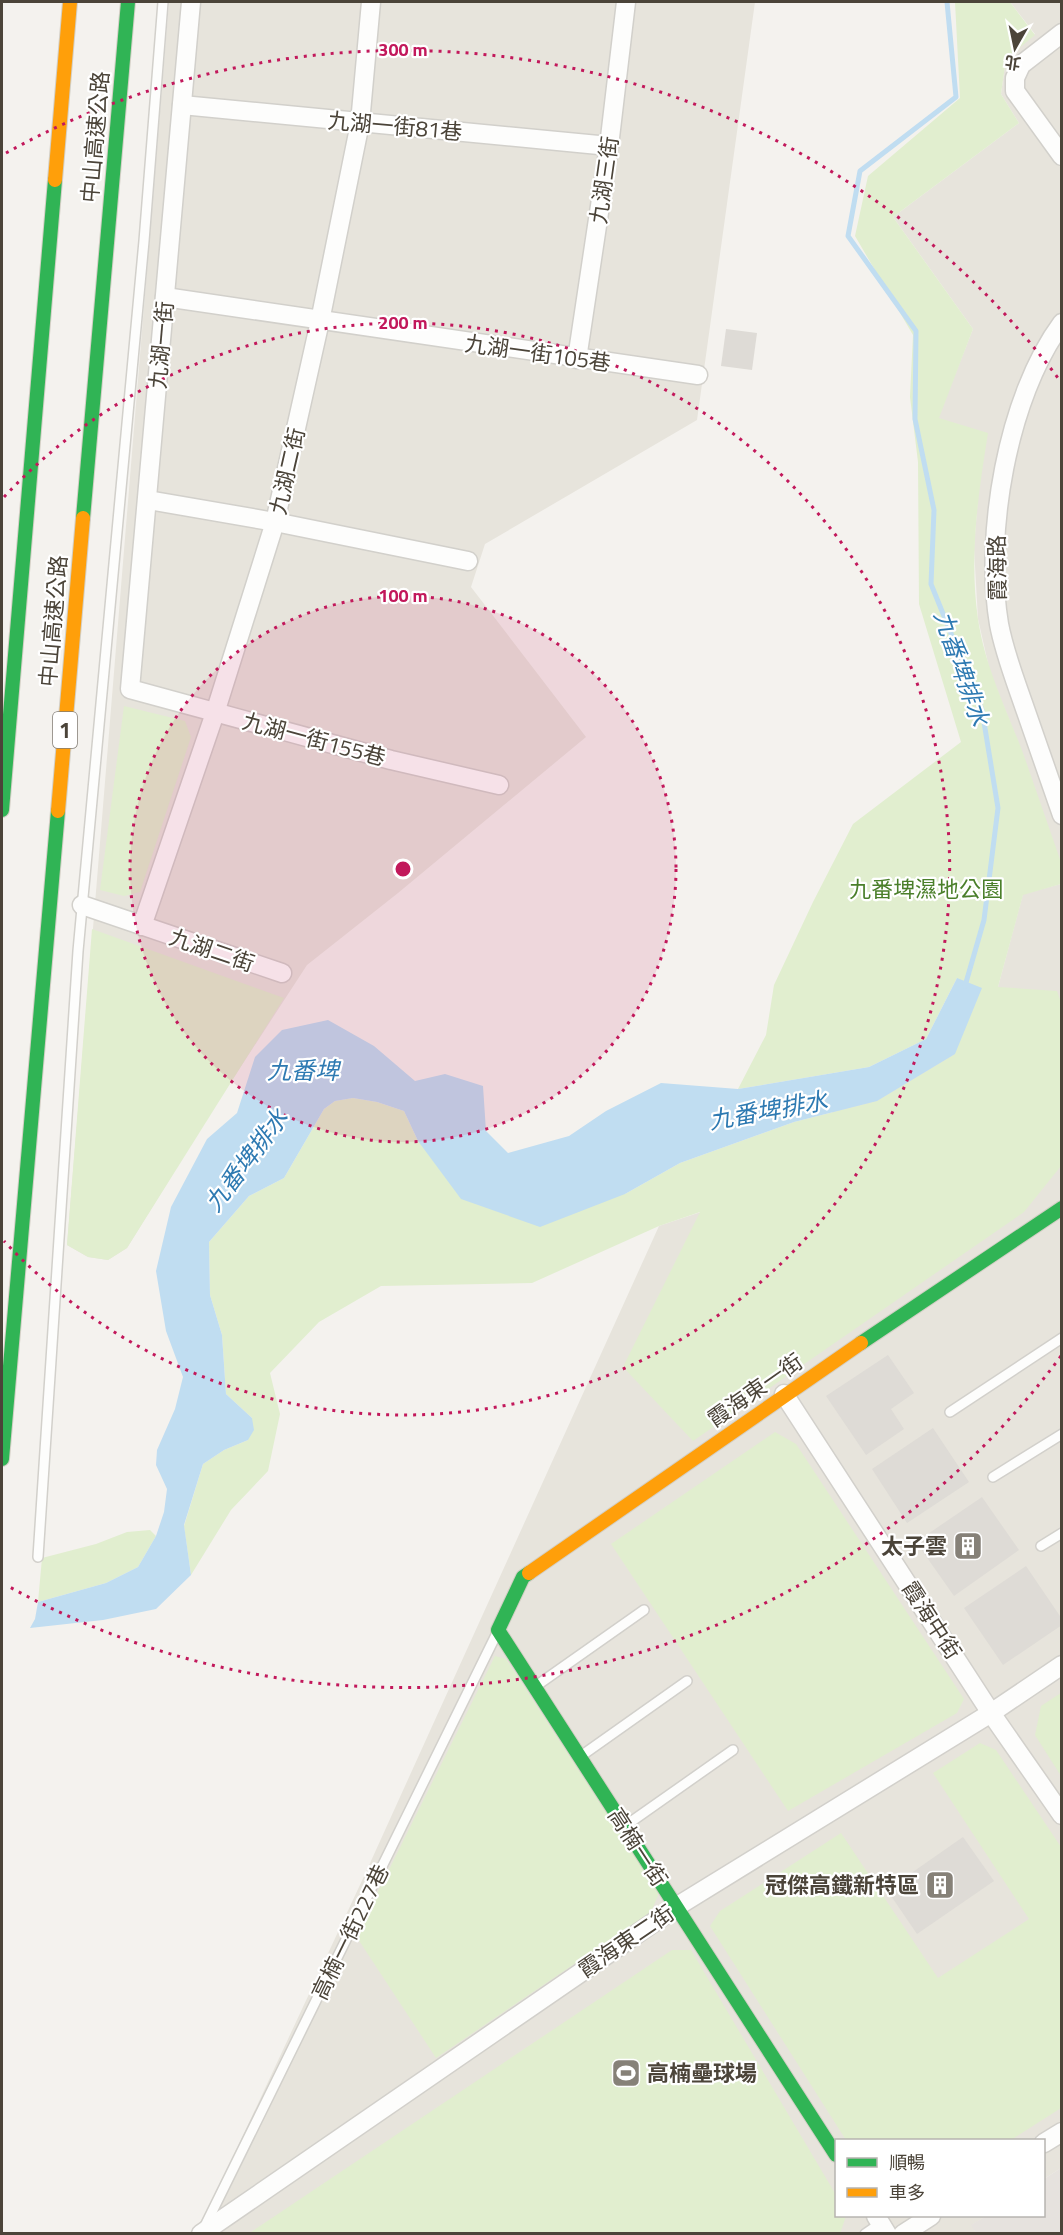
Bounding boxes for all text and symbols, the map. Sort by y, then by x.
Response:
north arrow [985,18,1045,78]
text: 300 m [378,36,428,63]
text: 北 [1003,50,1022,76]
street label: 中山高速公路 [72,70,118,204]
street label: 九湖一街81巷 [326,103,464,149]
street label: 九湖三街 [581,134,627,226]
street label: 九湖一街 [140,300,182,390]
text: 200 m [378,309,428,336]
street label: 九湖一街105巷 [463,326,613,380]
street label: 九湖二街 [261,424,313,518]
street label: 霞海路 [979,535,1015,601]
street label: 中山高速公路 [30,554,76,688]
text: 100 m [378,582,428,609]
water label: 九番埤排水 [925,605,999,732]
street label: 九湖一街155巷 [239,704,389,774]
road number: 1 [53,712,77,748]
centre of rings [393,859,413,879]
park label: 九番埤濕地公園 [849,872,1003,906]
street label: 九湖二街 [165,920,259,980]
water label: 九番埤 [267,1052,342,1088]
water label: 九番埤排水 [706,1082,831,1138]
water label: 九番埤排水 [196,1100,297,1219]
street label: 霞海東一街 [700,1345,810,1435]
place label: 太子雲 [881,1529,947,1563]
building icon: 太子雲 [952,1530,984,1562]
street label: 霞海中街 [894,1574,970,1666]
street label: 高楠一街 [600,1801,676,1893]
street label: 高楠一街227巷 [303,1859,397,2005]
place label: 冠傑高鐵新特區 [765,1868,919,1902]
building icon: 冠傑高鐵新特區 [924,1869,956,1901]
street label: 霞海東二街 [571,1896,681,1986]
place label: 高楠壘球場 [647,2056,757,2090]
sports icon: 高楠壘球場 [610,2057,642,2089]
legend [835,2139,1045,2217]
text: 順暢 [889,2149,925,2176]
text: 車多 [889,2179,925,2206]

